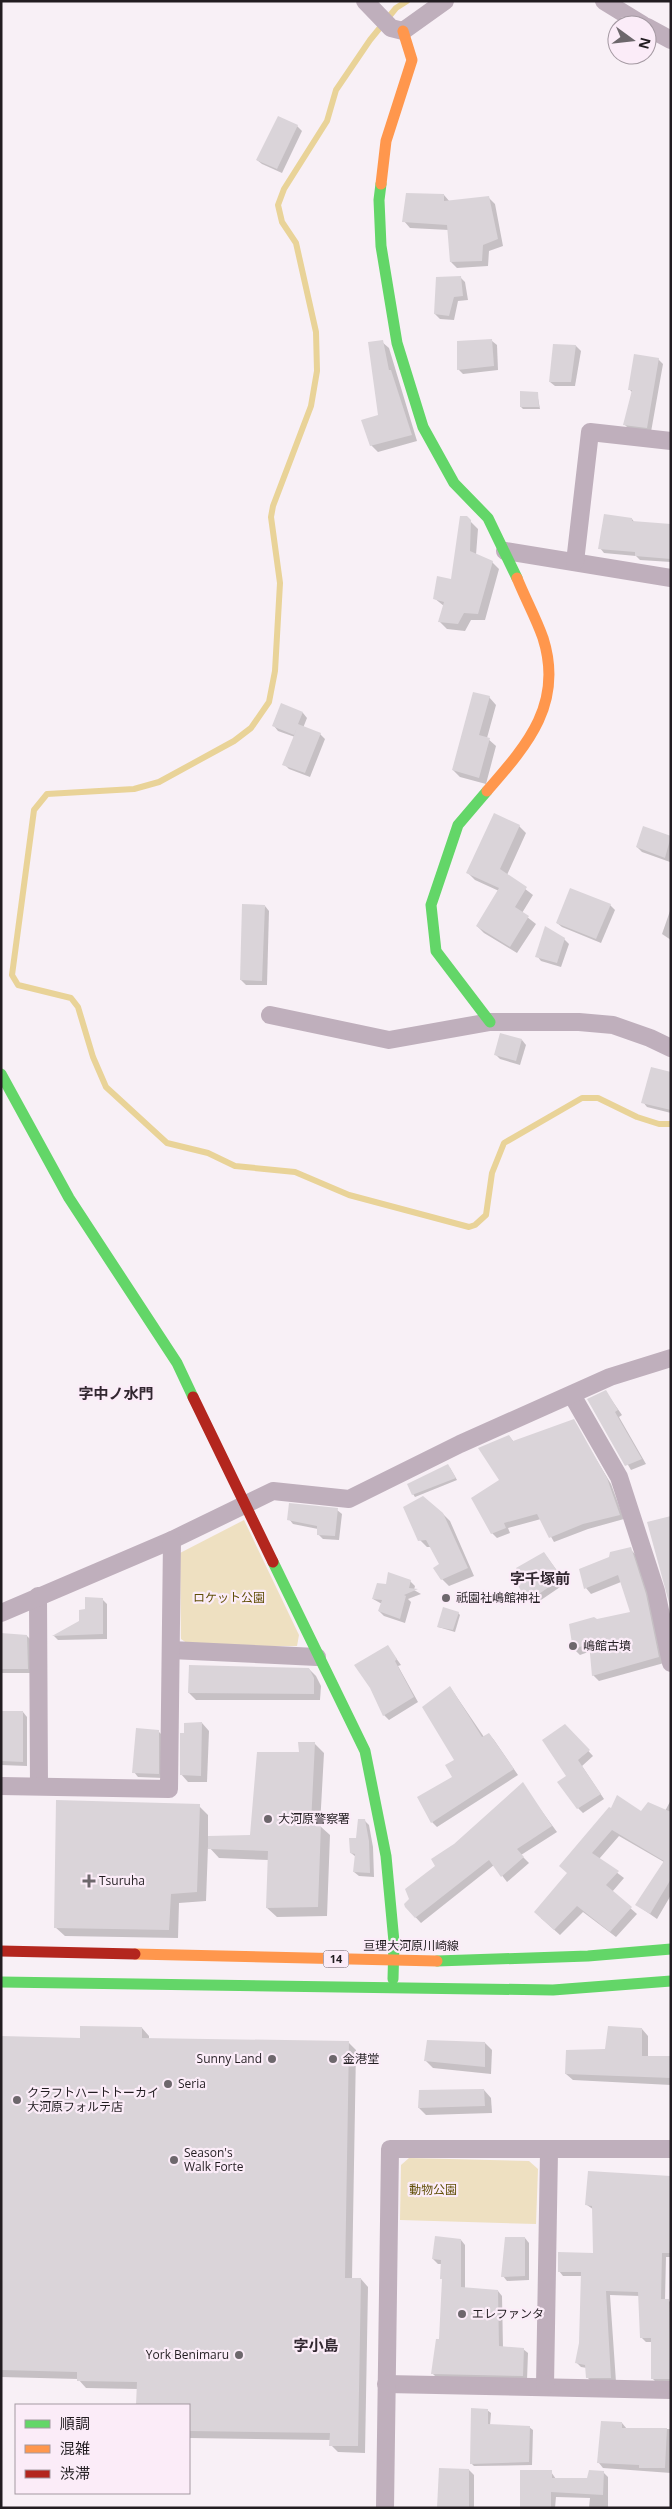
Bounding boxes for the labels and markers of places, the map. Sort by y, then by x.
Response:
place label: 祇園社嶋館神社 [456,1589,540,1606]
marker: 祇園社嶋館神社 [440,1592,452,1604]
place label: 嶋館古墳 [583,1637,631,1654]
marker: 嶋館古墳 [567,1640,579,1652]
place label: 大河原警察署 [278,1810,350,1827]
marker: 大河原警察署 [262,1813,274,1825]
place label: Tsuruha [99,1872,145,1889]
marker: Tsuruha [83,1875,95,1887]
place label: Sunny Land [197,2050,262,2067]
place label: 金港堂 [343,2050,379,2067]
marker: Sunny Land [266,2053,278,2065]
marker: 金港堂 [327,2053,339,2065]
place label: Seria [178,2075,206,2092]
marker: Seria [162,2078,174,2090]
place label: クラフトハートトーカイ 大河原フォルテ店 [27,2084,159,2115]
marker: クラフトハートトーカイ 大河原フォルテ店 [11,2094,23,2106]
place label: Season's Walk Forte [184,2144,244,2175]
marker: Season's Walk Forte [168,2154,180,2166]
place label: エレファンタ [472,2305,544,2322]
marker: エレファンタ [456,2308,468,2320]
place label: York Benimaru [146,2346,229,2363]
marker: York Benimaru [233,2349,245,2361]

